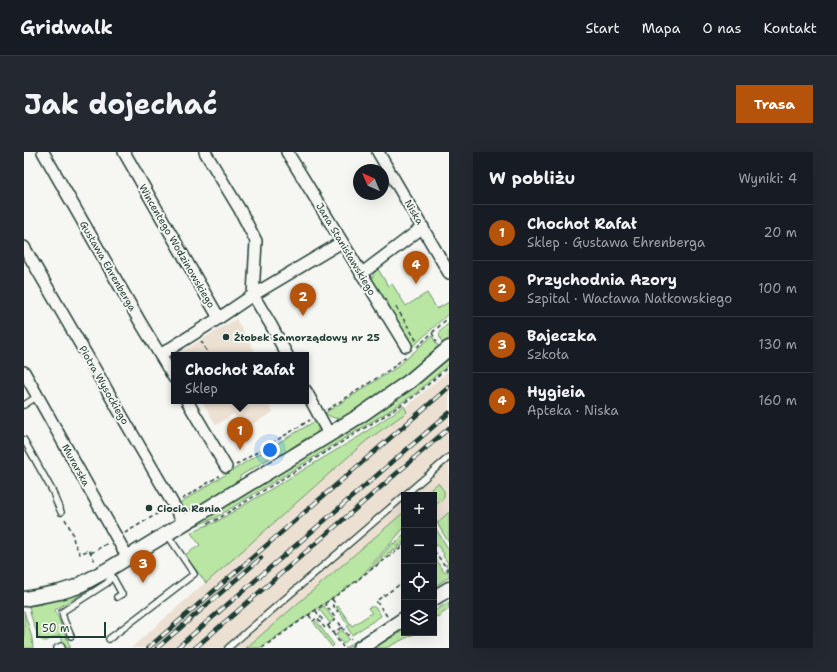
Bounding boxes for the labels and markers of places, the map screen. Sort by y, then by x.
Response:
pin: 4 [403,251,429,284]
pin: 2 [290,283,316,316]
place label: Żłobek Samorządowy nr 25 [234,331,380,344]
marker: Żłobek Samorządowy nr 25 [221,332,231,342]
pin: 1 [227,417,253,450]
place label: Ciocia Renia [157,502,221,515]
marker: Ciocia Renia [144,503,154,513]
pin: 3 [130,550,156,583]

